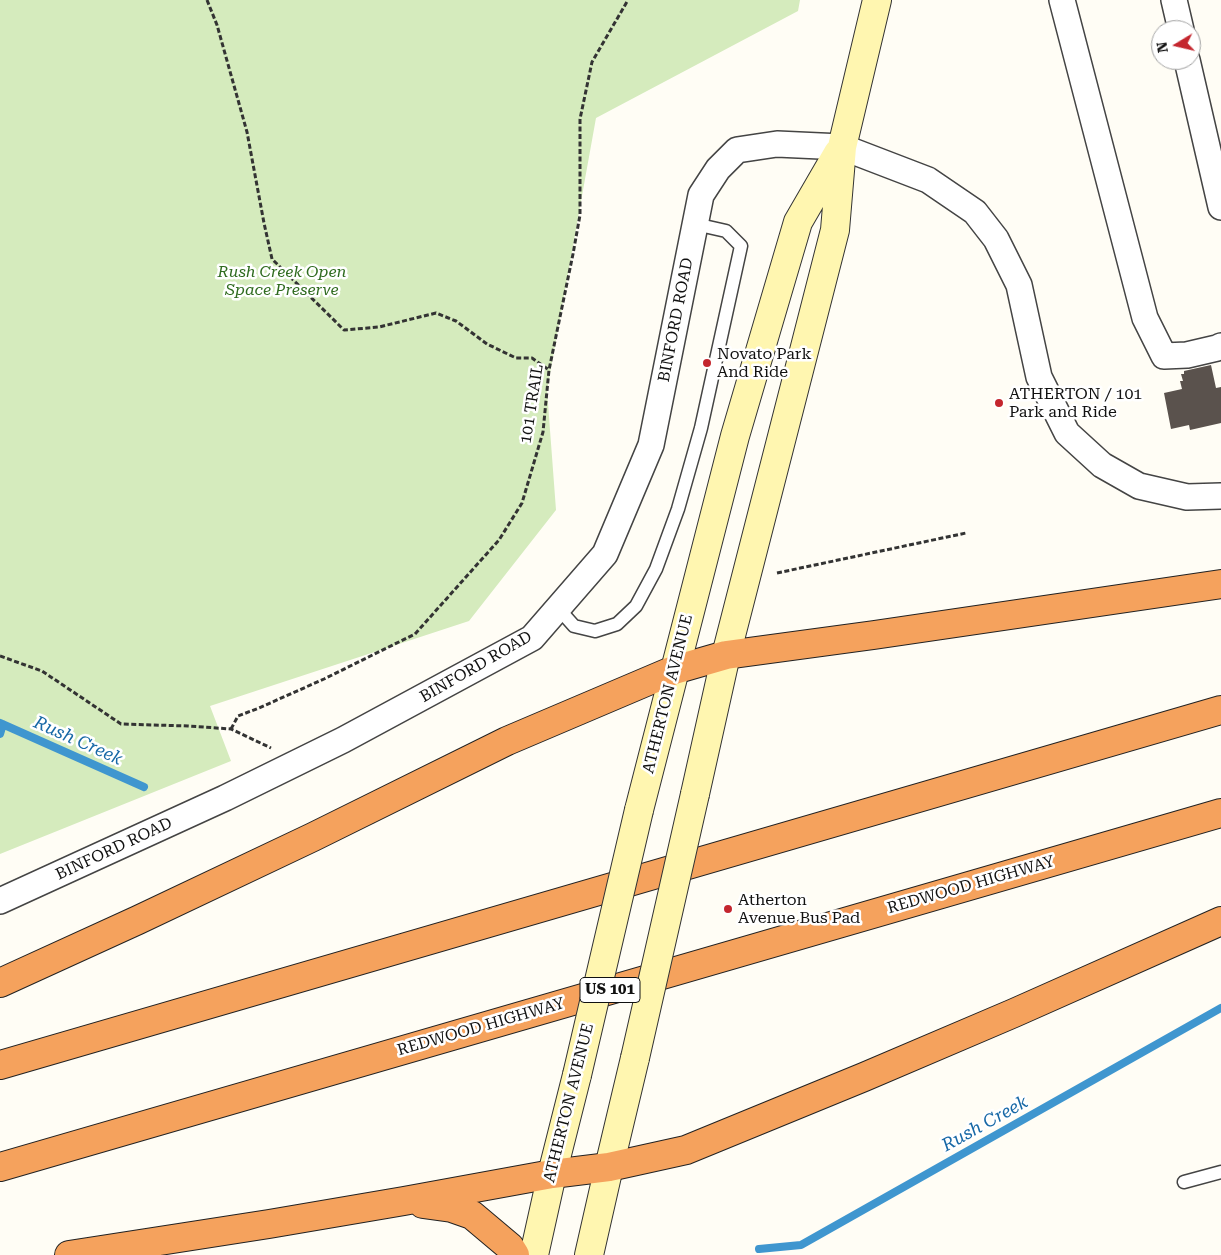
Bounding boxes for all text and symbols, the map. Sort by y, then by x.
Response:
north arrow [1151,20,1201,70]
text: N [1153,41,1171,54]
street label: BINFORD ROAD [655,256,697,384]
park label: Rush Creek Open Space Preserve [218,262,346,300]
place label: Novato Park And Ride [717,344,812,382]
marker: Novato Park And Ride [701,357,713,369]
street label: 101 TRAIL [516,363,548,445]
place label: ATHERTON / 101 Park and Ride [1009,384,1142,422]
marker: ATHERTON / 101 Park and Ride [993,397,1005,409]
street label: ATHERTON AVENUE [639,612,697,776]
street label: BINFORD ROAD [417,627,535,707]
water label: Rush Creek [30,712,126,770]
street label: BINFORD ROAD [53,814,175,884]
street label: REDWOOD HIGHWAY [885,852,1057,918]
place label: Atherton Avenue Bus Pad [738,890,860,928]
marker: Atherton Avenue Bus Pad [722,903,734,915]
road number: US 101 [580,978,640,1002]
street label: REDWOOD HIGHWAY [395,994,567,1060]
street label: ATHERTON AVENUE [540,1021,598,1185]
water label: Rush Creek [938,1092,1032,1156]

